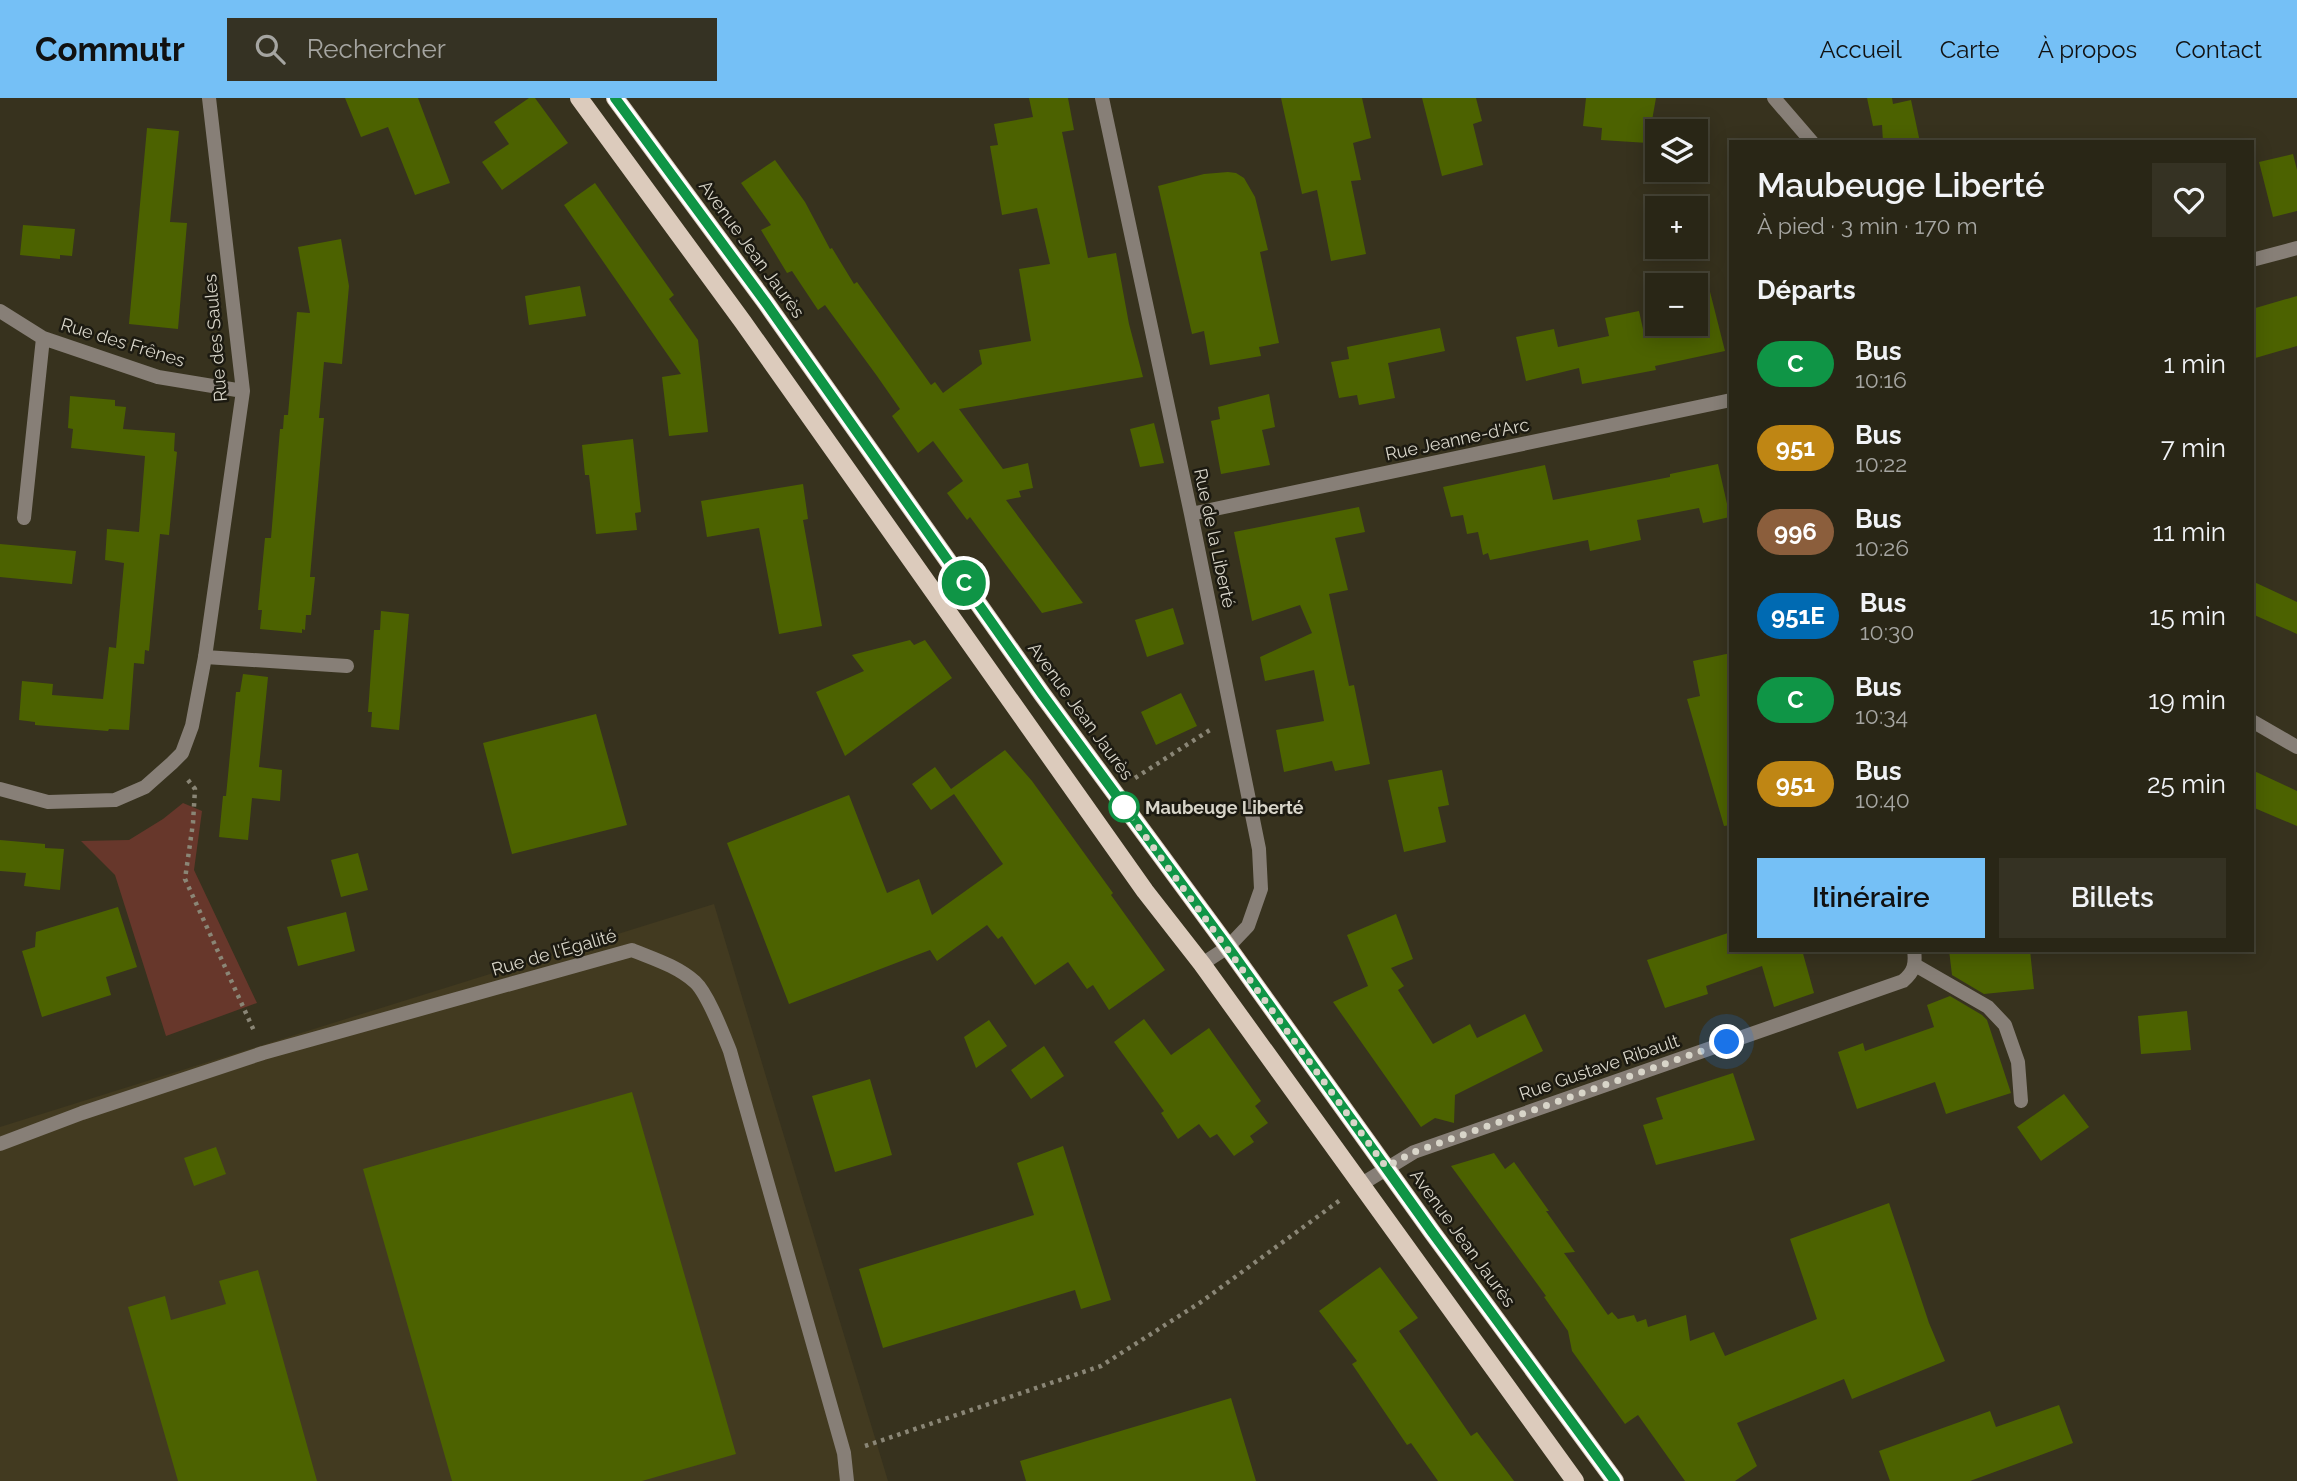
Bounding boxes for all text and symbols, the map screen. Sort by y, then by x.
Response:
search box [227,18,717,81]
text: Commutr [35,30,185,69]
icon: search [251,30,289,68]
text: Rechercher [307,34,446,64]
text: Accueil [1820,35,1902,64]
text: Carte [1940,35,2000,64]
text: À propos [2038,35,2137,64]
text: Contact [2175,35,2262,64]
map controls [1645,119,1708,336]
button: layers [1645,119,1708,182]
button: heart [2152,163,2226,237]
text: Maubeuge Liberté [1757,166,2045,205]
street label: Avenue Jean Jaurès [695,176,809,322]
button: + [1645,196,1708,259]
text: À pied · 3 min · 170 m [1757,212,1978,239]
street label: Rue des Saules [199,273,231,403]
button: − [1645,273,1708,336]
text: Départs [1757,275,1856,305]
street label: Rue des Frênes [58,313,188,371]
text: Bus [1855,336,1902,366]
text: C [1787,349,1804,378]
text: 1 min [2164,349,2226,379]
text: 10:16 [1855,366,1907,393]
street label: Rue Jeanne-d'Arc [1383,413,1531,465]
text: Bus [1855,420,1902,450]
text: 951 [1776,433,1815,462]
text: 7 min [2161,433,2226,463]
text: 10:22 [1855,450,1907,477]
street label: Rue de la Liberté [1190,466,1240,610]
text: Bus [1855,504,1902,534]
text: 996 [1774,517,1817,546]
text: 11 min [2152,517,2226,547]
text: 10:26 [1855,534,1909,561]
line badge: C [941,560,987,606]
text: C [956,568,972,597]
text: Bus [1860,588,1906,618]
text: 951E [1771,601,1825,630]
text: 15 min [2149,601,2226,631]
text: 10:30 [1860,618,1914,645]
street label: Avenue Jean Jaurès [1024,638,1138,784]
text: Bus [1855,672,1902,702]
text: C [1787,685,1804,714]
text: 19 min [2148,685,2226,715]
text: 10:34 [1855,702,1908,729]
text: Bus [1855,756,1902,786]
text: 951 [1776,769,1815,798]
text: 25 min [2147,769,2226,799]
text: 10:40 [1855,786,1910,813]
marker: Maubeuge Liberté [1109,792,1139,822]
place label: Maubeuge Liberté [1145,797,1304,818]
button: Itinéraire [1757,858,1985,938]
button: Billets [1999,858,2226,938]
street label: Rue de l'Égalité [489,923,619,980]
your location [1709,1024,1744,1059]
street label: Rue Gustave Ribault [1516,1030,1682,1104]
street label: Avenue Jean Jaurès [1406,1165,1520,1311]

